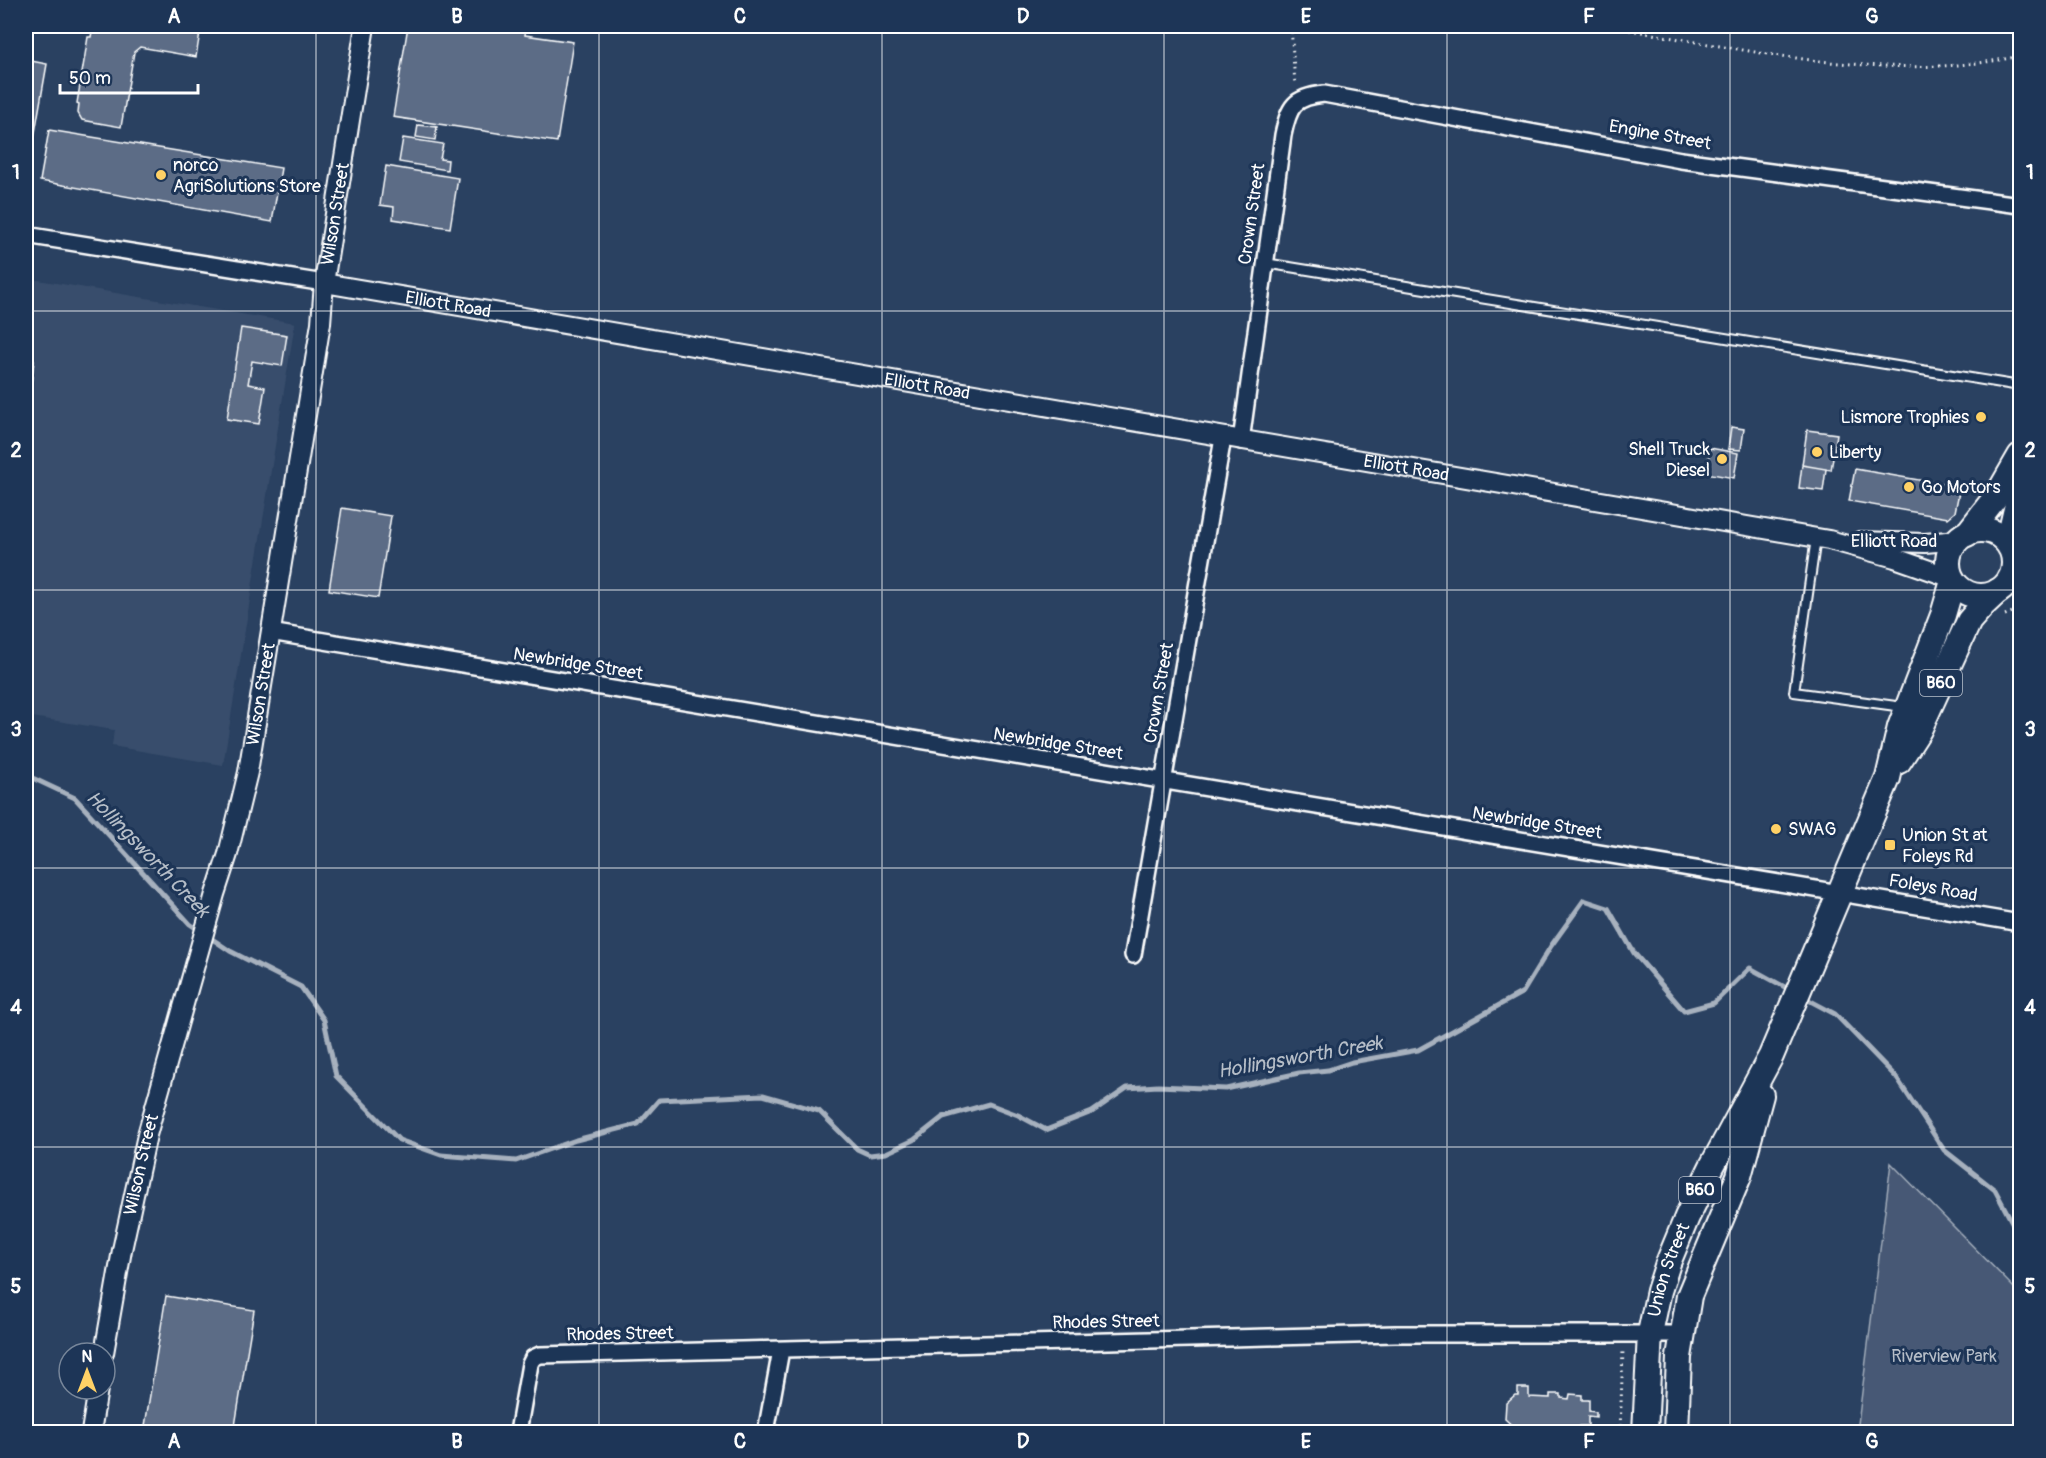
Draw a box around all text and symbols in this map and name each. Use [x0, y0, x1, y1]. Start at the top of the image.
text: A [168, 4, 181, 29]
text: B [451, 4, 463, 29]
text: C [734, 4, 746, 29]
text: D [1017, 4, 1030, 29]
text: E [1301, 4, 1312, 29]
text: F [1583, 4, 1595, 29]
text: G [1865, 4, 1879, 29]
scale bar [60, 57, 198, 95]
text: 50 m [69, 67, 111, 90]
street label: Engine Street [1607, 115, 1714, 155]
place label: norco AgriSolutions Store [173, 154, 321, 198]
text: 1 [12, 160, 20, 185]
street label: Wilson Street [316, 160, 355, 267]
text: 1 [2026, 160, 2034, 185]
street label: Crown Street [1234, 161, 1271, 266]
marker: norco AgriSolutions Store [154, 168, 168, 182]
street label: Elliott Road [404, 286, 493, 323]
street label: Elliott Road [883, 367, 972, 405]
place label: Lismore Trophies [1840, 406, 1969, 429]
marker: Lismore Trophies [1974, 410, 1988, 424]
text: 2 [10, 438, 22, 463]
place label: Shell Truck Diesel [1628, 438, 1710, 482]
text: 2 [2024, 438, 2036, 463]
place label: Liberty [1829, 441, 1882, 464]
marker: Liberty [1810, 445, 1824, 459]
street label: Elliott Road [1362, 449, 1451, 486]
marker: Shell Truck Diesel [1715, 452, 1729, 466]
place label: Go Motors [1921, 476, 2001, 499]
marker: Go Motors [1902, 480, 1916, 494]
street label: Elliott Road [1851, 530, 1937, 553]
street label: Crown Street [1139, 640, 1179, 745]
street label: Wilson Street [241, 641, 280, 747]
street label: Newbridge Street [511, 642, 645, 686]
road number: B60 [1920, 670, 1962, 696]
text: 3 [10, 717, 22, 742]
text: 3 [2024, 717, 2036, 742]
street label: Newbridge Street [991, 722, 1125, 766]
water label: Hollingsworth Creek [81, 785, 216, 924]
street label: Newbridge Street [1470, 801, 1604, 845]
place label: SWAG [1788, 818, 1836, 841]
marker: SWAG [1769, 822, 1783, 836]
place label: Union St at Foleys Rd [1902, 824, 1988, 868]
marker: Union St at Foleys Rd [1883, 838, 1897, 852]
street label: Foleys Road [1887, 869, 1979, 907]
text: 4 [10, 995, 22, 1020]
text: 4 [2024, 995, 2036, 1020]
water label: Hollingsworth Creek [1216, 1030, 1386, 1084]
street label: Wilson Street [118, 1111, 164, 1218]
road number: B60 [1679, 1177, 1721, 1203]
street label: Union Street [1642, 1219, 1695, 1319]
text: 5 [11, 1274, 22, 1299]
text: 5 [2025, 1274, 2036, 1299]
street label: Rhodes Street [1052, 1310, 1161, 1334]
street label: Rhodes Street [566, 1322, 675, 1346]
north arrow [57, 1341, 117, 1401]
park label: Riverview Park [1891, 1345, 1997, 1368]
text: N [82, 1347, 93, 1367]
text: A [168, 1429, 181, 1454]
text: B [451, 1429, 463, 1454]
text: C [734, 1429, 746, 1454]
text: D [1017, 1429, 1030, 1454]
text: E [1301, 1429, 1312, 1454]
text: F [1583, 1429, 1595, 1454]
text: G [1865, 1429, 1879, 1454]

